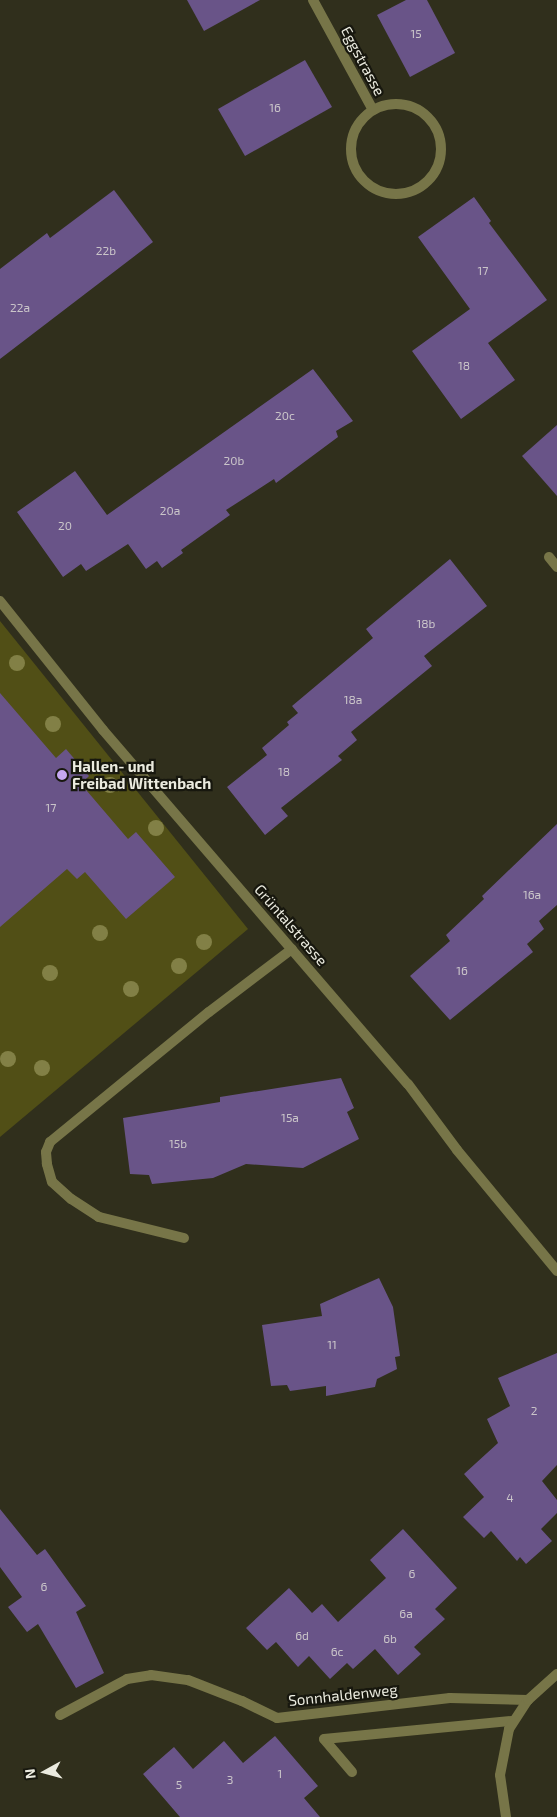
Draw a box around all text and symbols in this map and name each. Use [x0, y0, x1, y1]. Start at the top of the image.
street label: Eggstrasse [337, 23, 389, 99]
house number: 15 [410, 27, 422, 41]
house number: 16 [269, 101, 281, 115]
house number: 22b [96, 244, 116, 258]
house number: 17 [478, 264, 488, 278]
house number: 22a [10, 301, 30, 315]
house number: 18 [458, 359, 470, 373]
house number: 20c [275, 409, 295, 423]
house number: 20b [224, 454, 244, 468]
house number: 20a [160, 504, 180, 518]
house number: 20 [58, 519, 72, 533]
house number: 18b [417, 617, 435, 631]
house number: 18a [344, 693, 362, 707]
place label: Hallen- und Freibad Wittenbach [72, 757, 211, 792]
house number: 18 [278, 765, 290, 779]
marker: Hallen- und Freibad Wittenbach [56, 769, 68, 781]
house number: 17 [46, 801, 56, 815]
street label: Grüntalstrasse [251, 881, 331, 969]
house number: 16a [523, 888, 541, 902]
house number: 16 [456, 964, 468, 978]
house number: 15a [281, 1111, 299, 1125]
house number: 15b [169, 1137, 187, 1151]
house number: 11 [327, 1338, 337, 1352]
house number: 2 [531, 1404, 537, 1418]
house number: 4 [506, 1491, 514, 1505]
house number: 6 [409, 1567, 415, 1581]
house number: 6 [41, 1580, 47, 1594]
house number: 6a [399, 1607, 413, 1621]
house number: 6d [295, 1629, 309, 1643]
house number: 6b [383, 1632, 397, 1646]
house number: 6c [331, 1645, 343, 1659]
street label: Sonnhaldenweg [287, 1680, 399, 1710]
north arrow [20, 1747, 70, 1797]
house number: 1 [278, 1767, 282, 1781]
text: N [21, 1768, 39, 1780]
house number: 3 [227, 1773, 233, 1787]
house number: 5 [176, 1778, 182, 1792]

